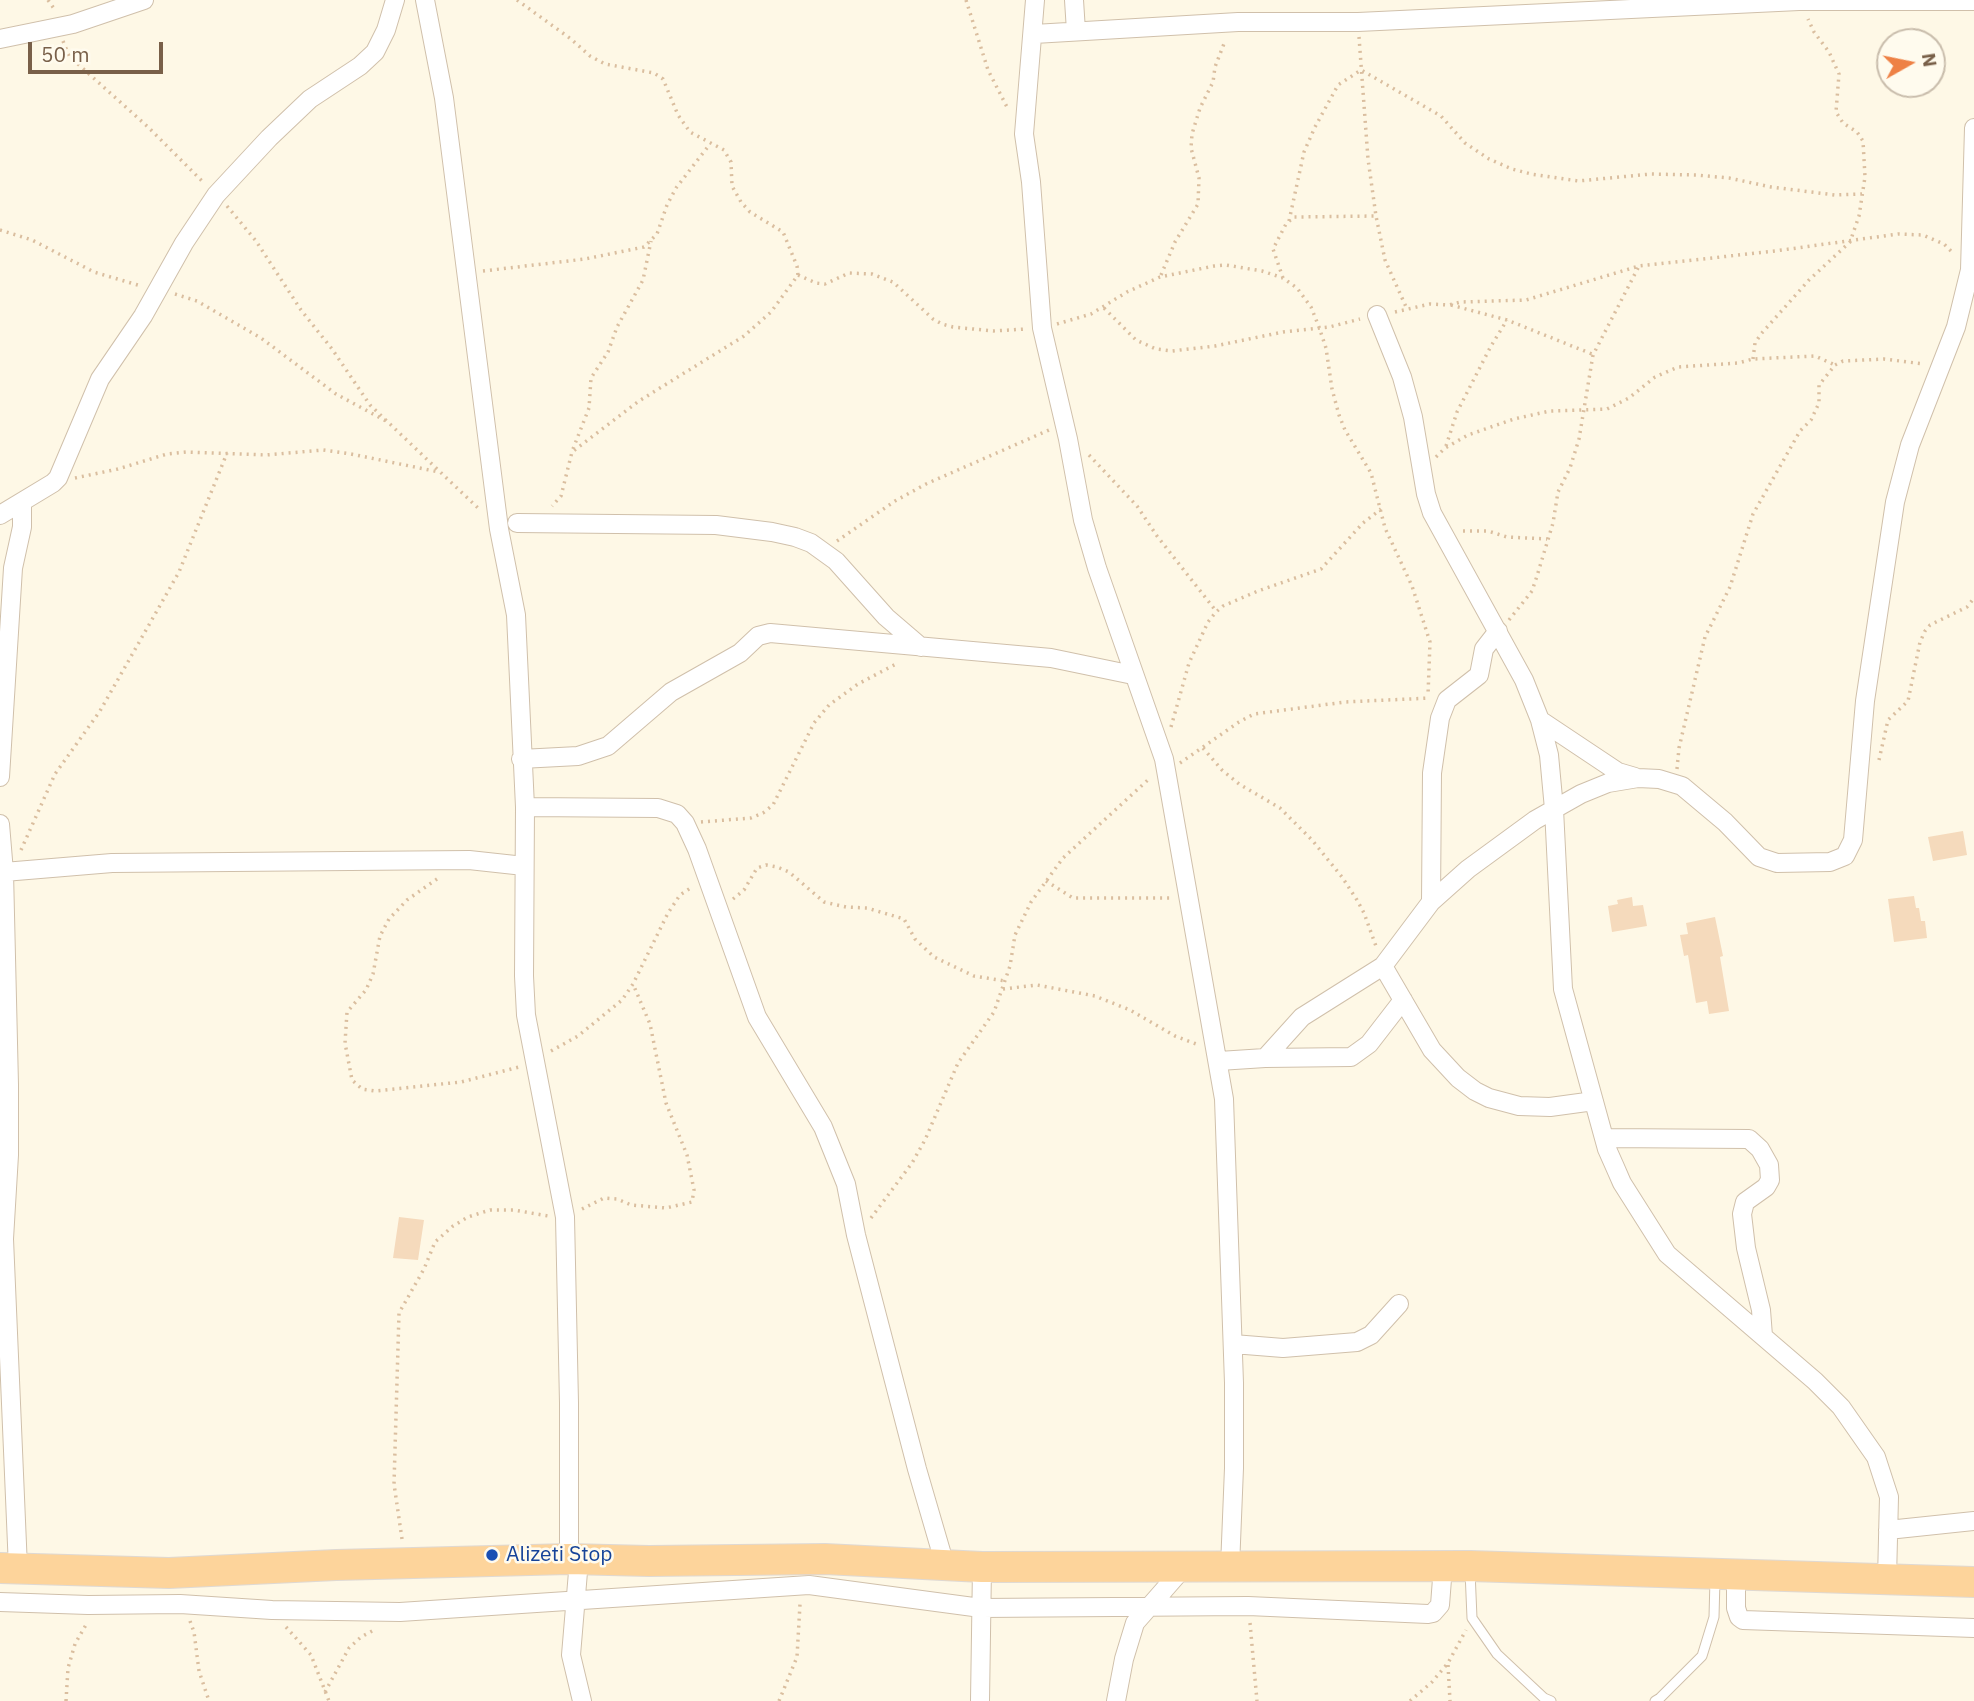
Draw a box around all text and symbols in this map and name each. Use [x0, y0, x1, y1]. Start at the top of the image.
scale bar [32, 28, 166, 72]
north arrow [1876, 28, 1946, 98]
text: 50 m [41, 40, 90, 68]
text: N [1917, 51, 1943, 69]
place label: Alizeti Stop [506, 1542, 612, 1568]
marker: Alizeti Stop [484, 1547, 500, 1563]

